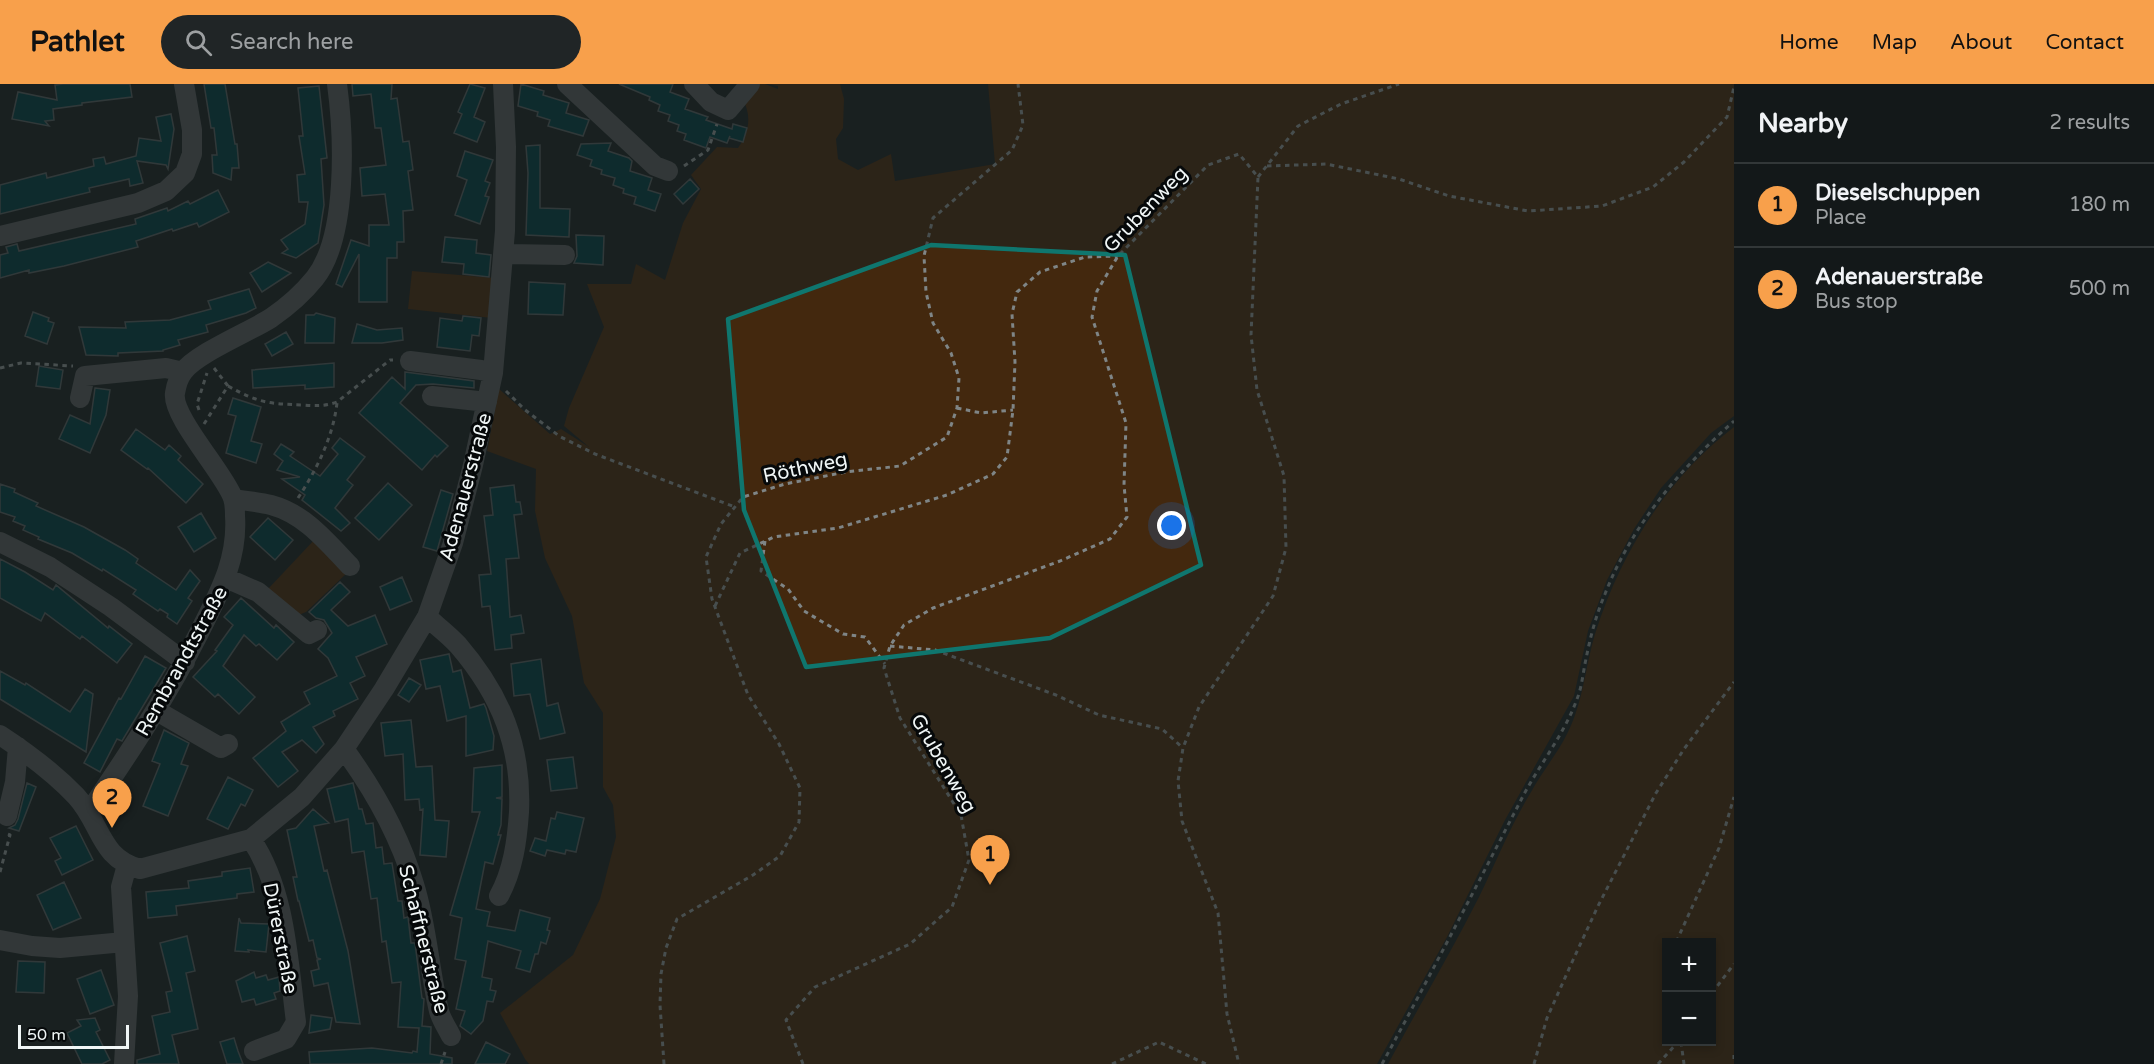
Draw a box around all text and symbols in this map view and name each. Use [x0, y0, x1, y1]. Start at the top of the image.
search box [161, 15, 581, 69]
text: Pathlet [30, 25, 125, 59]
icon: search [182, 26, 215, 59]
text: Search here [230, 29, 353, 55]
text: Home [1779, 30, 1839, 55]
text: Map [1872, 30, 1917, 55]
text: About [1950, 30, 2012, 55]
text: Contact [2045, 30, 2124, 55]
text: Nearby [1758, 108, 1848, 139]
text: 2 results [2050, 111, 2130, 135]
street label: Grubenweg [1099, 162, 1193, 258]
text: Dieselschuppen [1815, 180, 1980, 206]
text: 1 [1771, 193, 1784, 217]
text: 180 m [2069, 193, 2130, 217]
text: Place [1815, 206, 1866, 230]
text: Adenauerstraße [1815, 264, 1983, 290]
text: 2 [1771, 277, 1784, 301]
text: 500 m [2069, 277, 2130, 301]
text: Bus stop [1815, 290, 1898, 314]
street label: Adenauerstraße [435, 410, 497, 564]
street label: Röthweg [761, 447, 850, 489]
your location [1157, 511, 1186, 540]
street label: Rembrandtstraße [131, 582, 233, 741]
street label: Grubenweg [905, 710, 981, 817]
pin: 2 [92, 778, 132, 828]
pin: 1 [970, 836, 1010, 885]
street label: Schaffnerstraße [393, 862, 453, 1016]
street label: Dürerstraße [257, 880, 303, 996]
map controls [1662, 938, 1716, 1046]
button: + [1662, 938, 1716, 992]
button: − [1662, 992, 1716, 1046]
scale bar [18, 1022, 129, 1050]
text: 50 m [27, 1025, 66, 1045]

